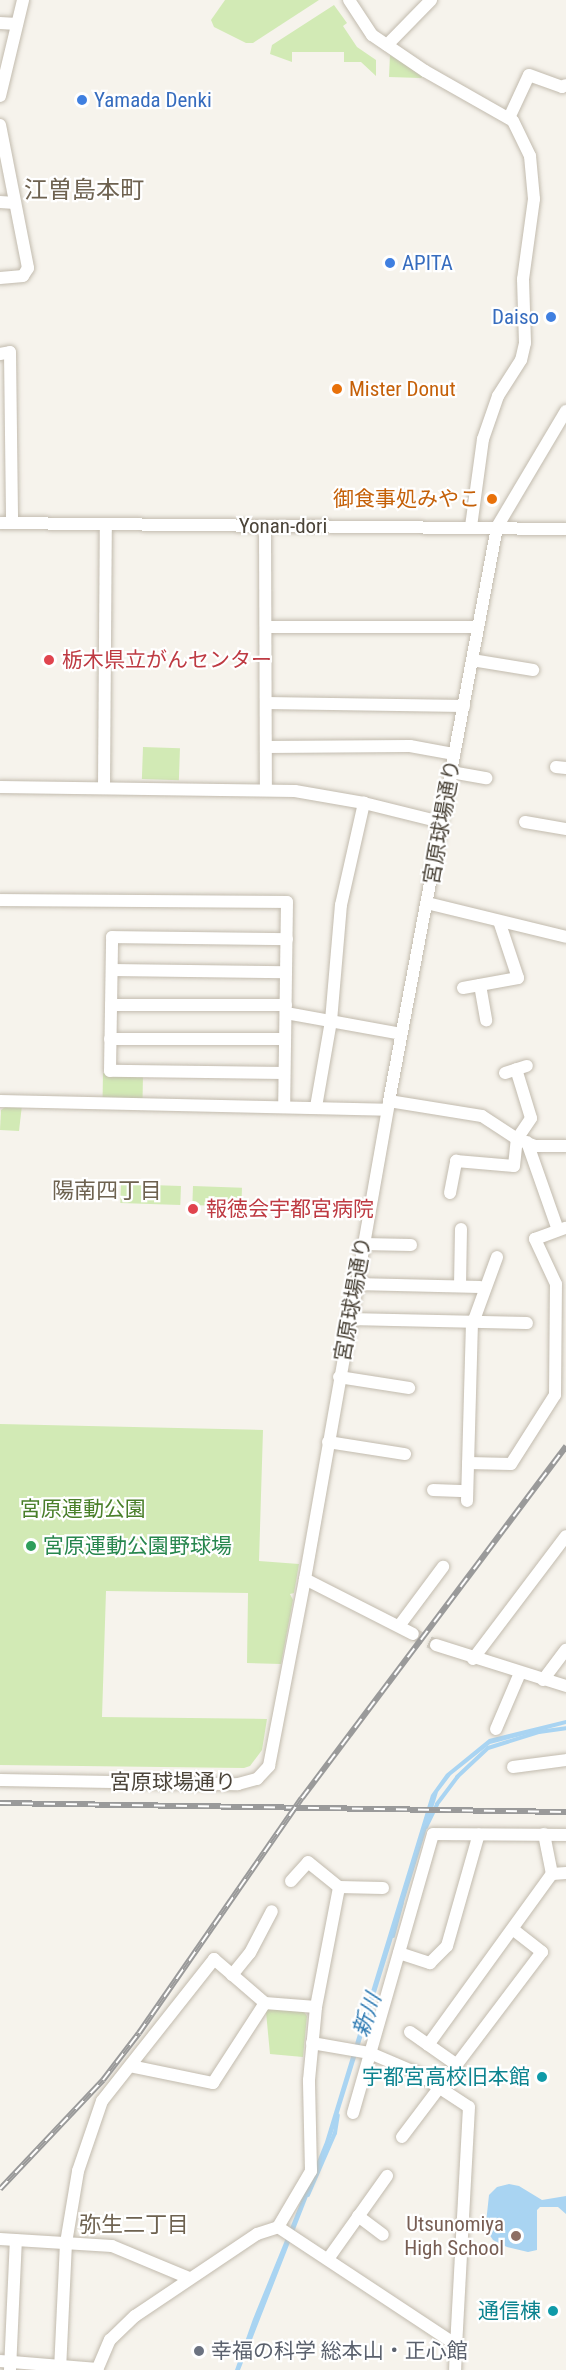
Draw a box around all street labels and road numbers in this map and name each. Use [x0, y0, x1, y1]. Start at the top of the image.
street label: Yonan-dori [239, 513, 327, 539]
street label: 宮原球場通り [419, 758, 465, 886]
street label: 宮原球場通り [330, 1235, 376, 1363]
street label: 宮原球場通り [110, 1769, 236, 1795]

